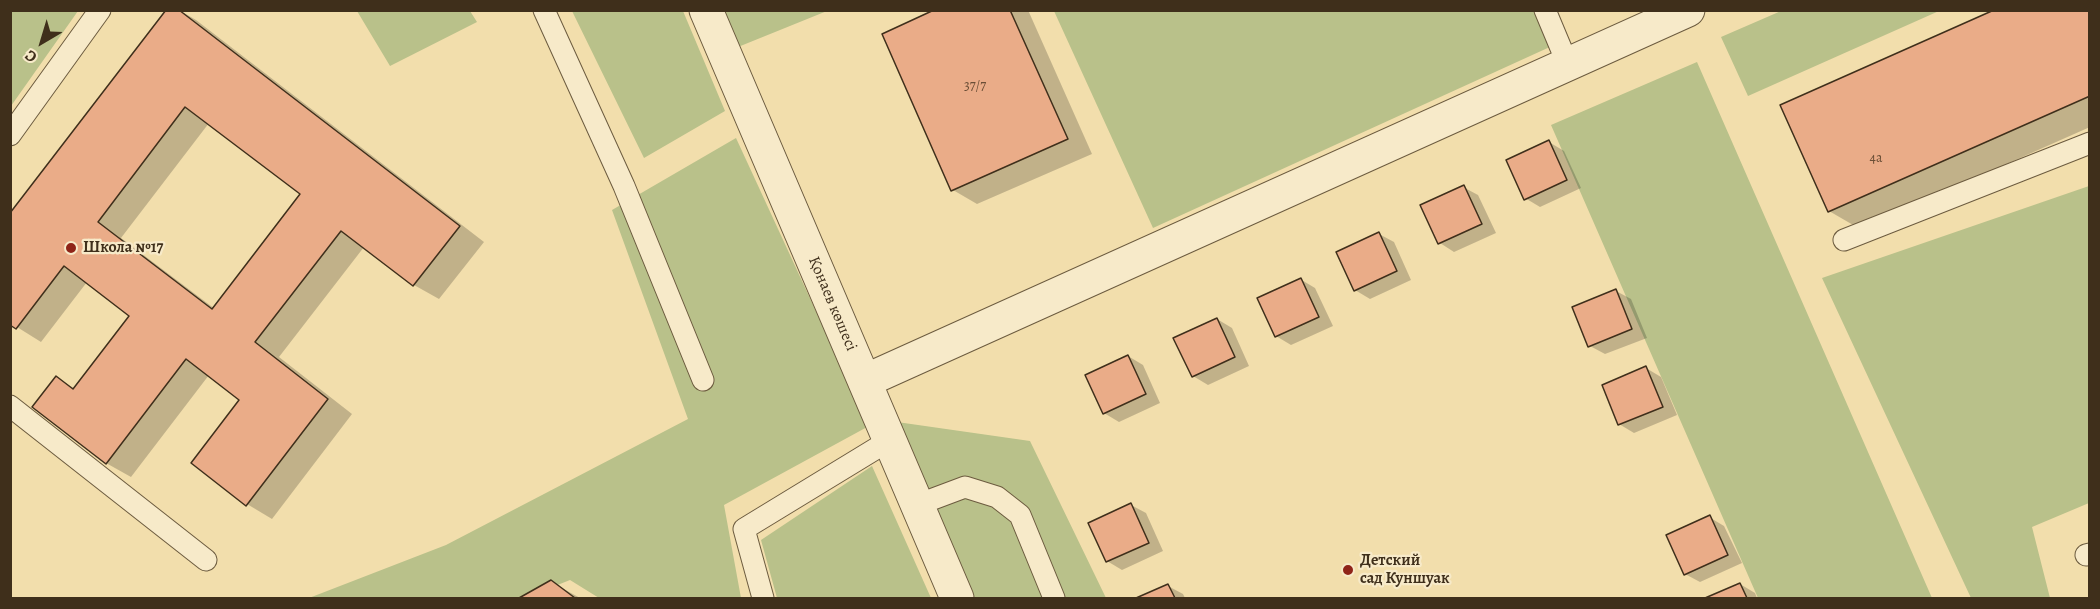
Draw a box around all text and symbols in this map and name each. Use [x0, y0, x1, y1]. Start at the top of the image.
north arrow [12, 12, 72, 72]
text: С [20, 44, 42, 68]
house number: 37/7 [964, 79, 986, 95]
house number: 4а [1870, 151, 1882, 167]
place label: Школа №17 [83, 238, 163, 258]
marker: Школа №17 [64, 241, 78, 255]
street label: Қонаев көшесі [803, 254, 861, 354]
place label: Детский сад Куншуак [1360, 551, 1450, 589]
marker: Детский сад Куншуак [1341, 563, 1355, 577]

